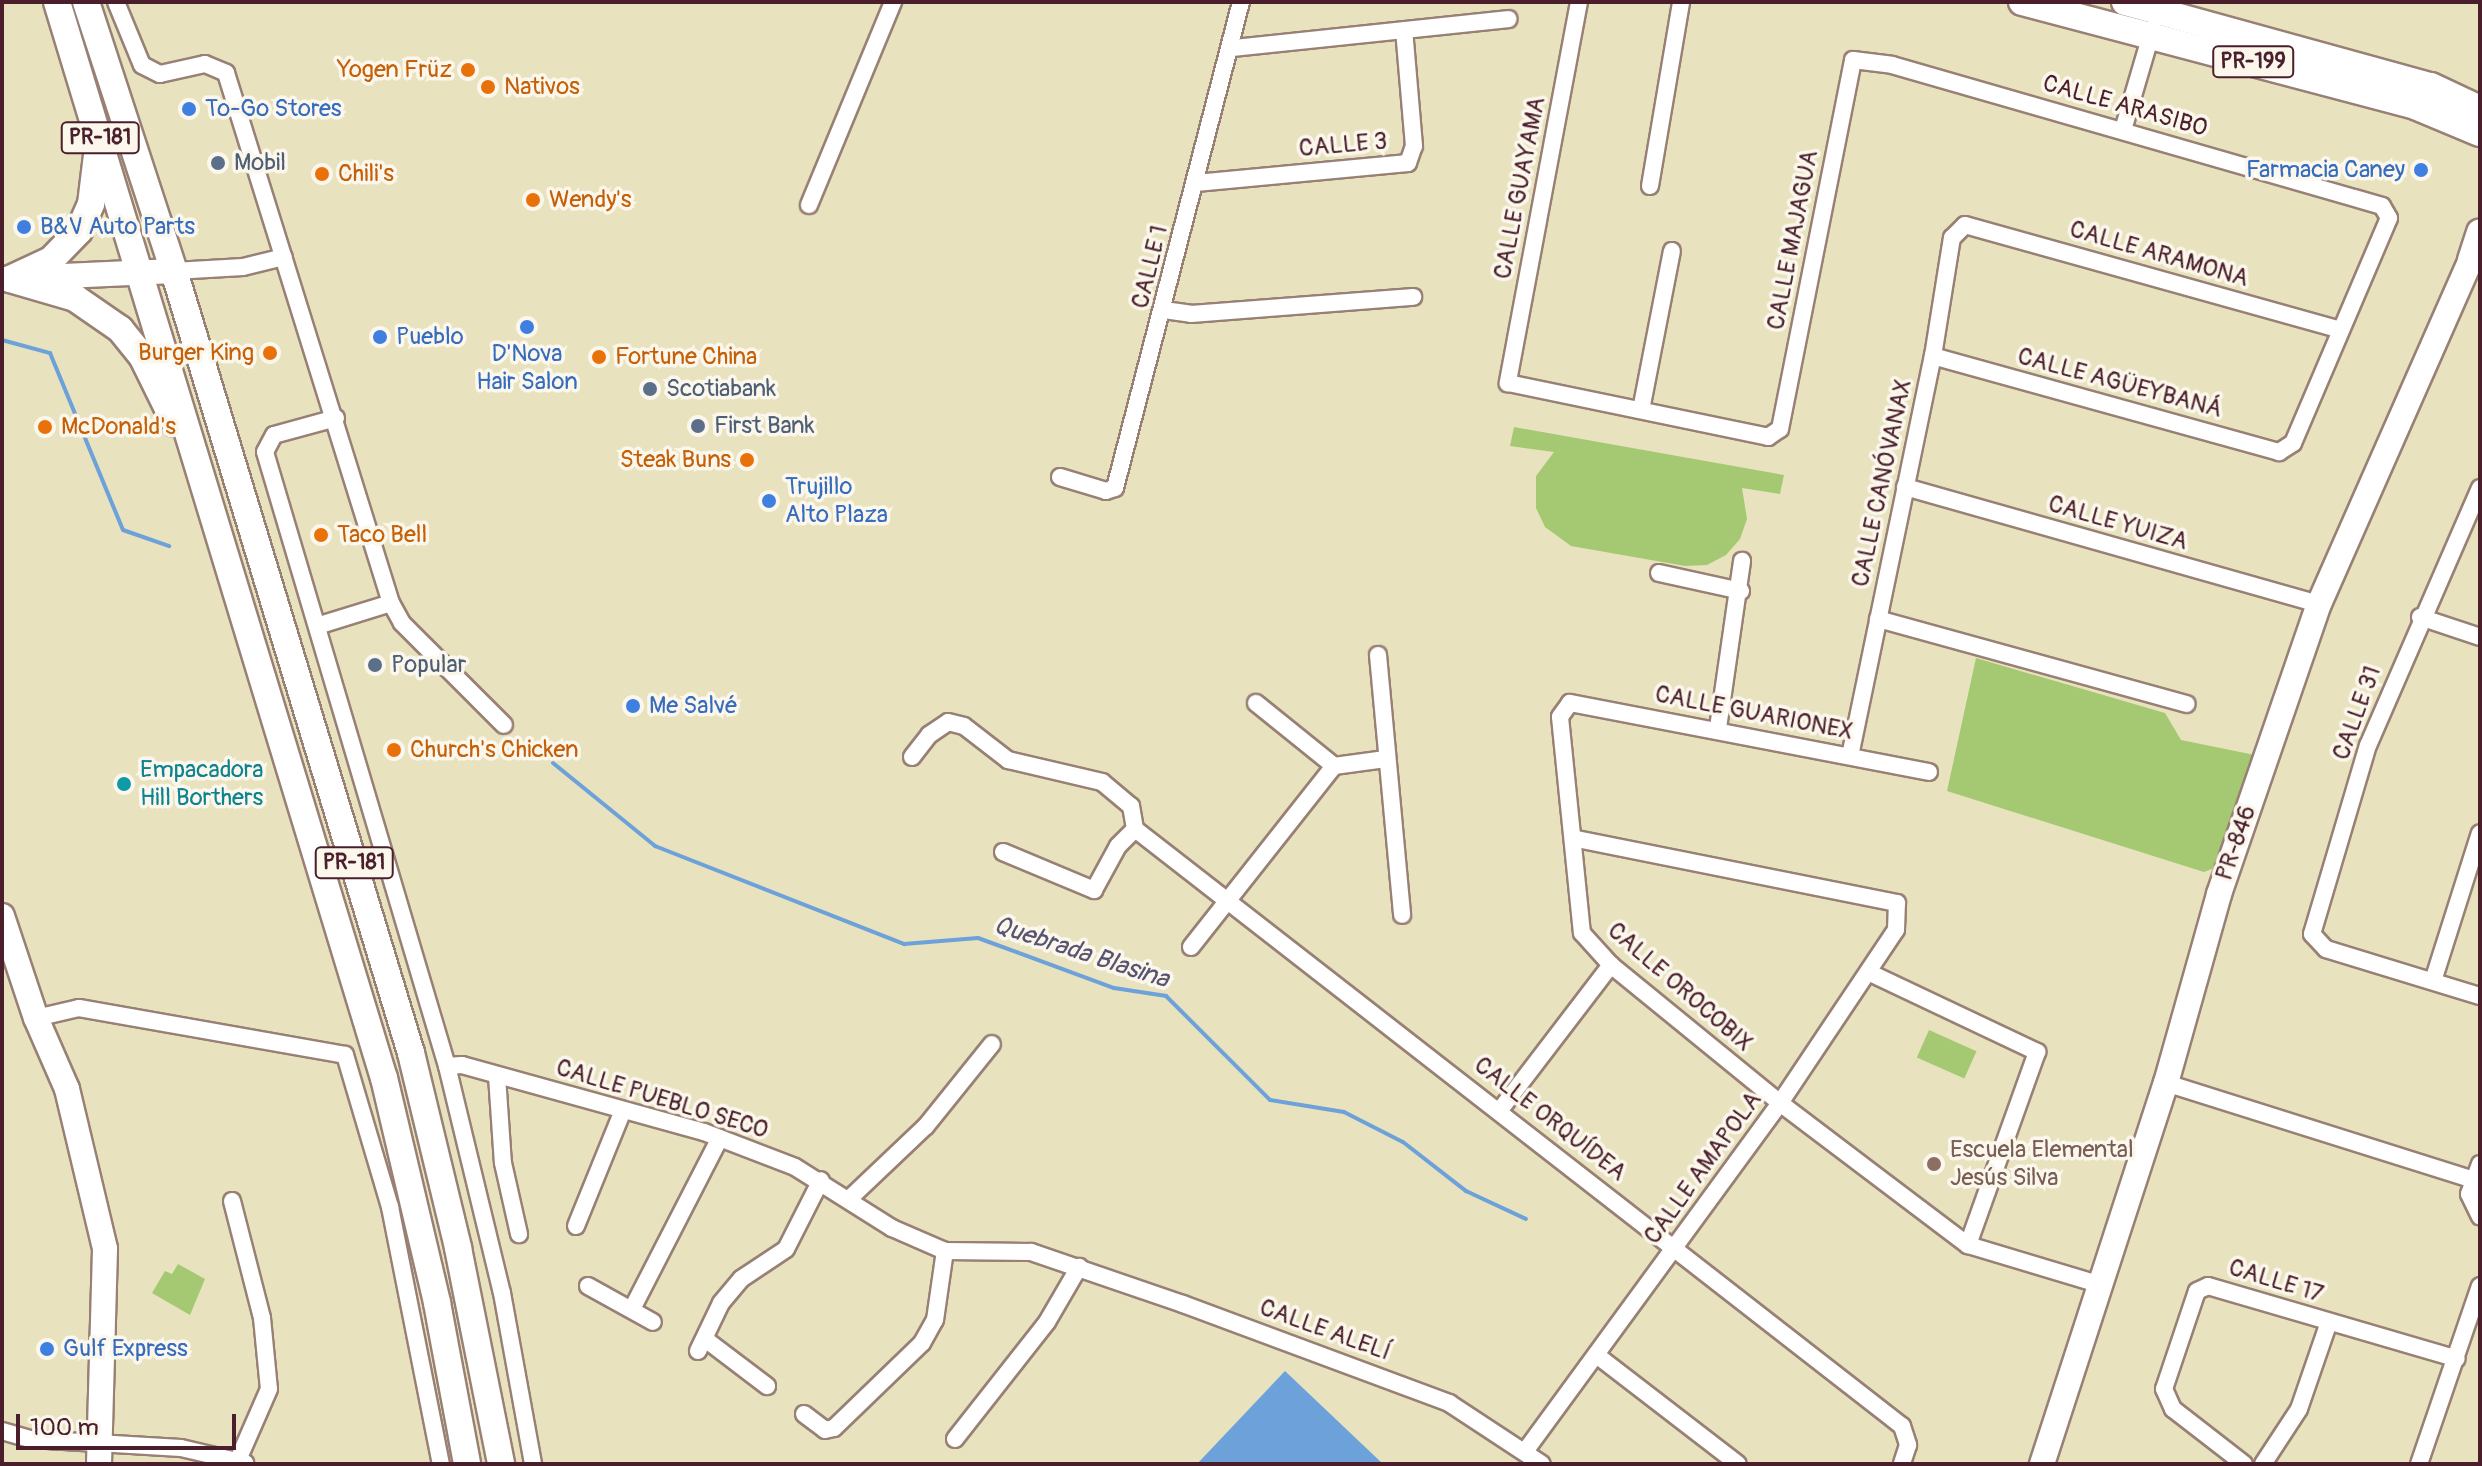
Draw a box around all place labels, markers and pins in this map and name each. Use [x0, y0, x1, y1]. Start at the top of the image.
place label: Yogen Früz [337, 56, 452, 84]
marker: Yogen Früz [459, 61, 477, 79]
place label: Nativos [504, 73, 580, 101]
marker: Nativos [479, 78, 497, 96]
place label: To-Go Stores [205, 95, 342, 123]
marker: To-Go Stores [180, 100, 198, 118]
place label: Mobil [234, 149, 286, 177]
marker: Mobil [209, 154, 227, 172]
place label: Farmacia Caney [2246, 156, 2405, 184]
place label: Chili's [338, 160, 394, 188]
marker: Farmacia Caney [2412, 161, 2430, 179]
marker: Chili's [313, 165, 331, 183]
place label: Wendy's [549, 186, 631, 214]
marker: Wendy's [524, 191, 542, 209]
place label: B&V Auto Parts [40, 213, 195, 241]
marker: B&V Auto Parts [15, 218, 33, 236]
marker: D'Nova Hair Salon [518, 318, 536, 336]
place label: Pueblo [396, 323, 464, 351]
marker: Pueblo [371, 328, 389, 346]
place label: Burger King [138, 339, 254, 367]
place label: D'Nova Hair Salon [476, 340, 578, 396]
place label: Fortune China [615, 343, 757, 371]
marker: Burger King [261, 344, 279, 362]
marker: Fortune China [590, 348, 608, 366]
place label: Scotiabank [666, 375, 776, 403]
marker: Scotiabank [641, 380, 659, 398]
place label: First Bank [714, 412, 815, 440]
place label: McDonald's [61, 413, 176, 441]
marker: First Bank [689, 417, 707, 435]
marker: McDonald's [36, 418, 54, 436]
place label: Steak Buns [620, 446, 731, 474]
marker: Steak Buns [738, 451, 756, 469]
place label: Trujillo Alto Plaza [785, 473, 888, 529]
marker: Trujillo Alto Plaza [760, 492, 778, 510]
place label: Taco Bell [337, 521, 427, 549]
marker: Taco Bell [312, 526, 330, 544]
place label: Popular [391, 651, 466, 679]
marker: Popular [366, 656, 384, 674]
place label: Me Salvé [649, 692, 738, 720]
marker: Me Salvé [624, 697, 642, 715]
place label: Church's Chicken [410, 736, 579, 764]
marker: Church's Chicken [385, 741, 403, 759]
place label: Empacadora Hill Borthers [140, 756, 264, 812]
marker: Empacadora Hill Borthers [115, 775, 133, 793]
place label: Escuela Elemental Jesús Silva [1950, 1136, 2134, 1192]
marker: Escuela Elemental Jesús Silva [1925, 1155, 1943, 1173]
place label: Gulf Express [63, 1335, 188, 1363]
marker: Gulf Express [38, 1340, 56, 1358]

